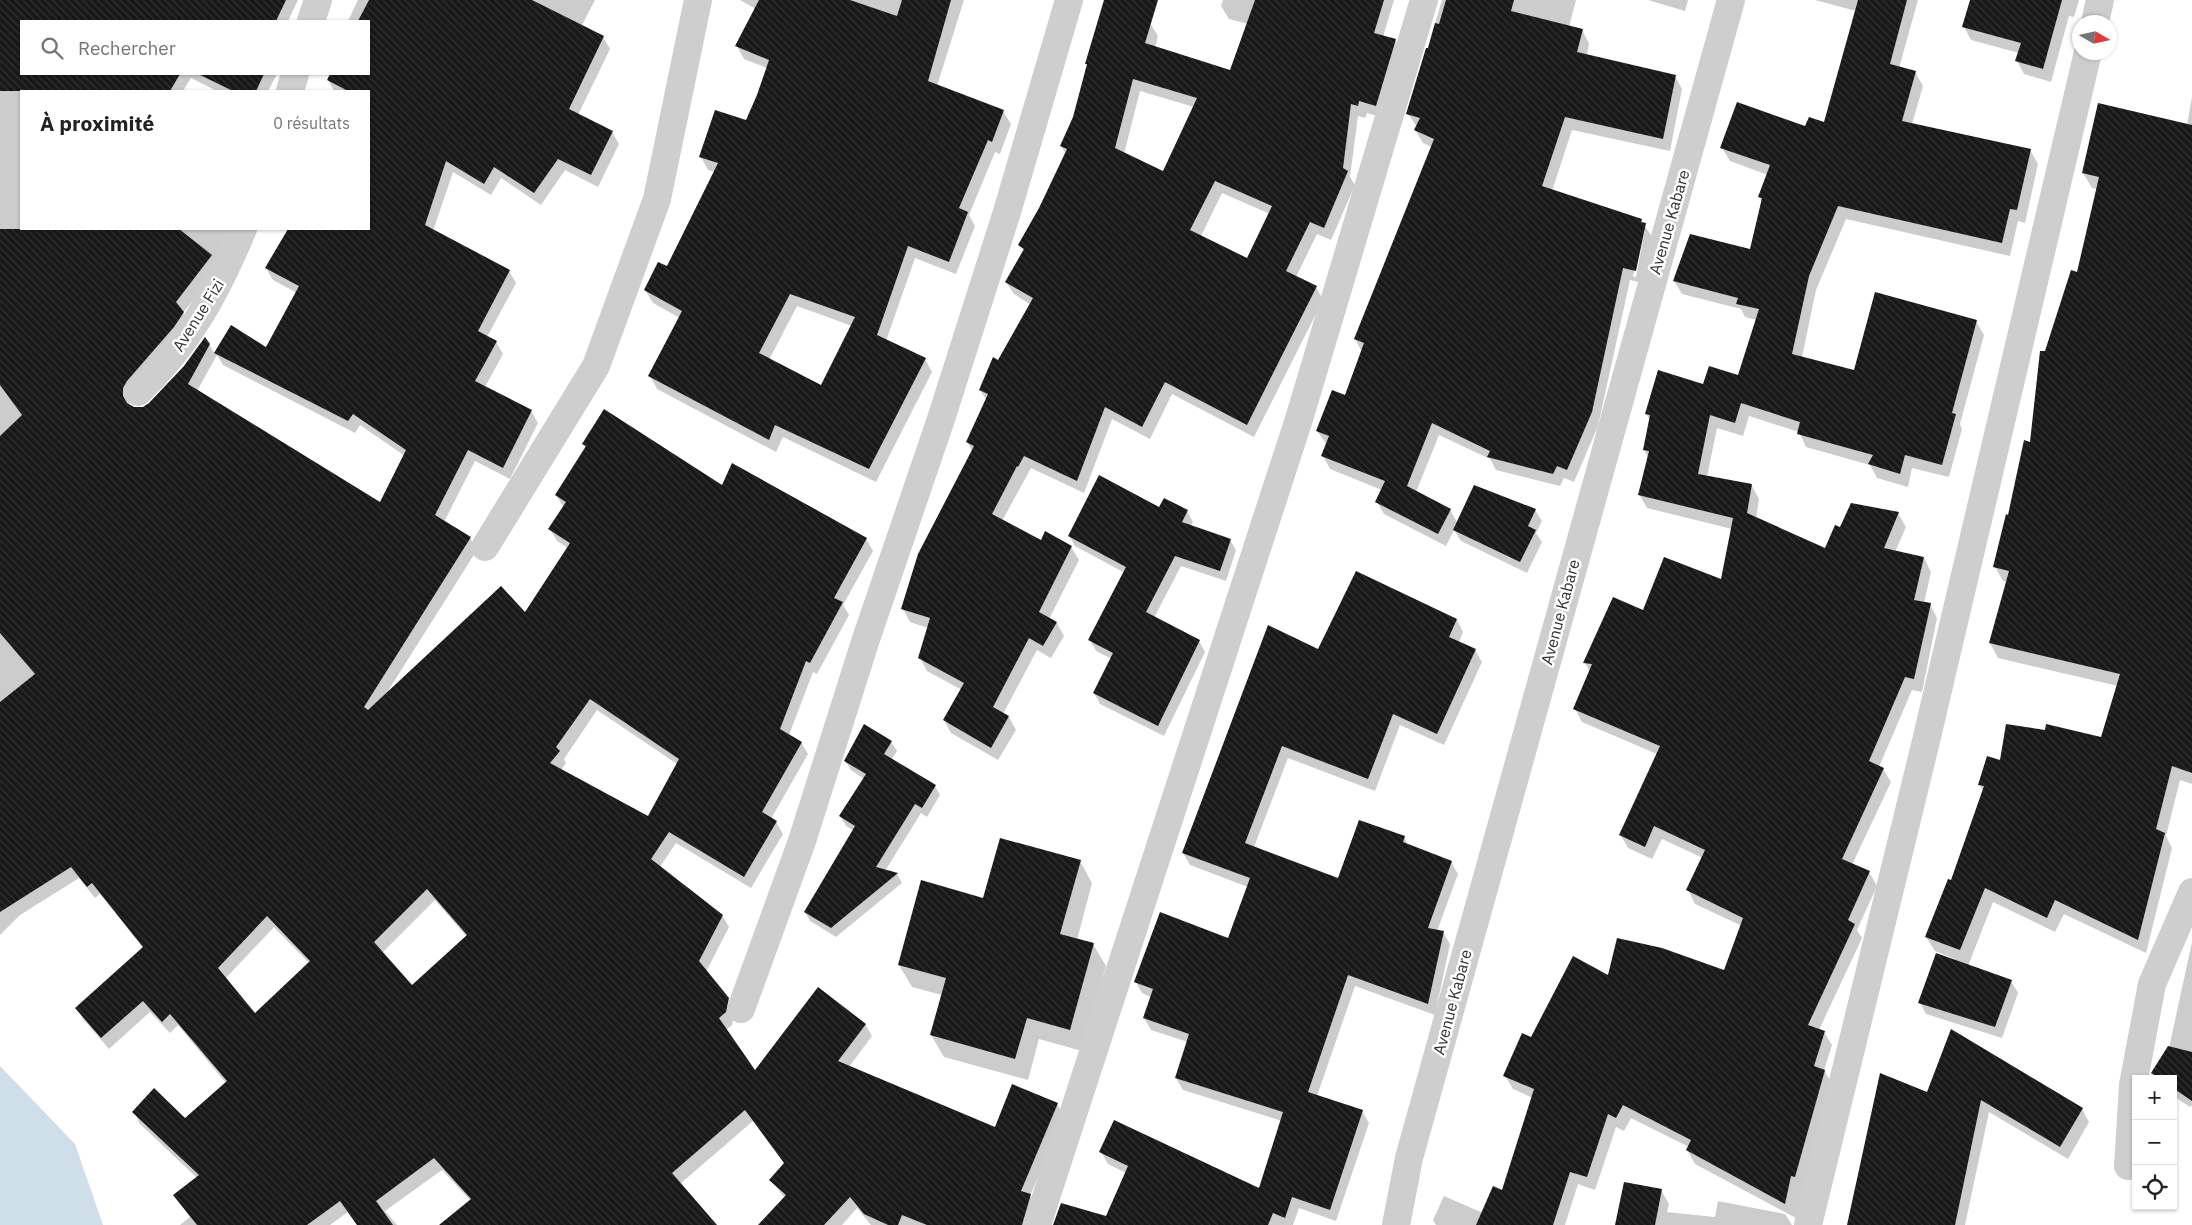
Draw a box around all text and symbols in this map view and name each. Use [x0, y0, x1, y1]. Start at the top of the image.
north arrow [2072, 15, 2117, 60]
search box [20, 20, 370, 75]
icon: search [38, 34, 66, 62]
text: Rechercher [78, 36, 176, 60]
text: À proximité [40, 109, 154, 137]
text: 0 résultats [273, 113, 350, 133]
street label: Avenue Kabare [1644, 167, 1694, 277]
street label: Avenue Fizi [168, 275, 228, 355]
street label: Avenue Kabare [1536, 557, 1584, 667]
street label: Avenue Kabare [1428, 947, 1476, 1057]
map controls [2132, 1075, 2177, 1210]
button: + [2132, 1075, 2177, 1120]
button: − [2132, 1120, 2177, 1165]
button: locate [2132, 1165, 2177, 1210]

